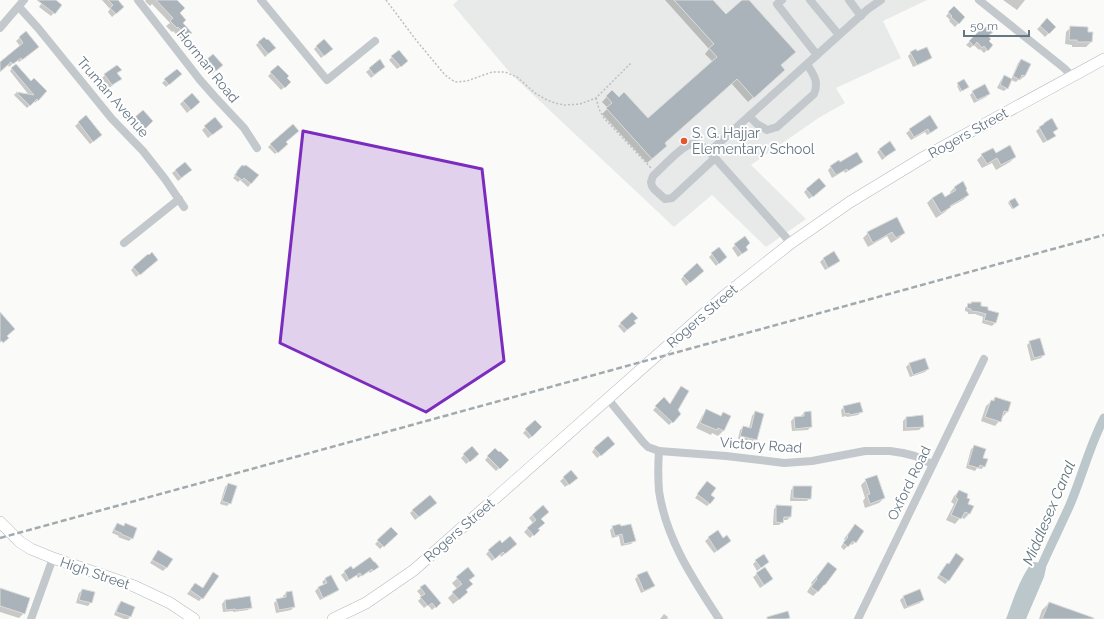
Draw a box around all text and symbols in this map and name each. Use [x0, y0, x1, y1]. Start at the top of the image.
scale bar [964, 12, 1029, 38]
text: 50 m [970, 19, 998, 33]
street label: Horman Road [174, 26, 242, 106]
street label: Truman Avenue [74, 53, 152, 141]
street label: Rogers Street [926, 104, 1011, 161]
place label: S. G. Hajjar Elementary School [692, 125, 815, 157]
marker: S. G. Hajjar Elementary School [679, 136, 689, 146]
street label: Rogers Street [663, 281, 741, 351]
street label: Victory Road [719, 434, 803, 456]
street label: Oxford Road [884, 443, 934, 523]
water label: Middlesex Canal [1019, 458, 1079, 568]
street label: Rogers Street [420, 495, 498, 565]
street label: High Street [58, 554, 132, 592]

